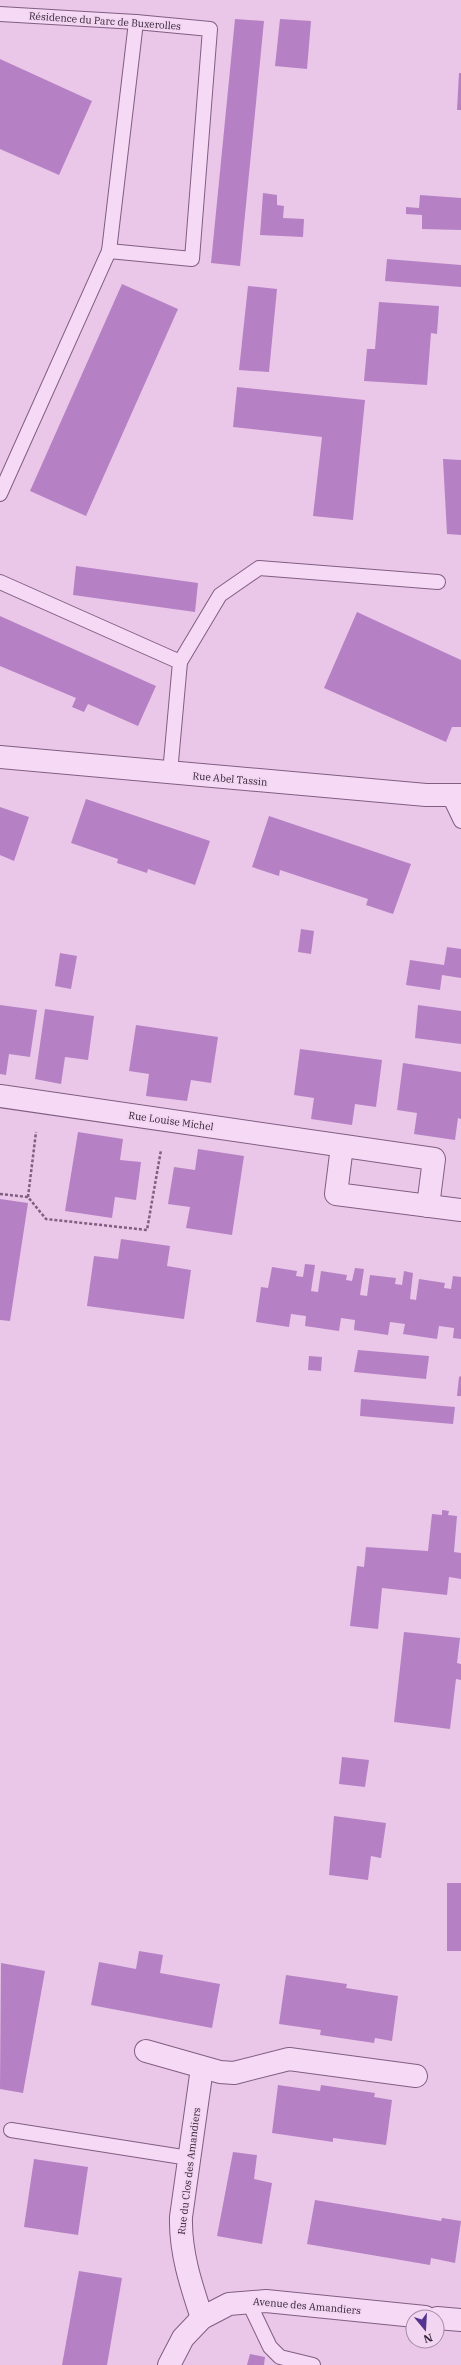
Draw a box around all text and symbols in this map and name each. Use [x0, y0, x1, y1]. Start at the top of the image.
street label: Résidence du Parc de Buxerolles [29, 9, 182, 33]
street label: Rue Abel Tassin [192, 769, 269, 789]
street label: Rue Louise Michel [128, 1109, 214, 1133]
street label: Rue du Clos des Amandiers [175, 2106, 203, 2235]
street label: Avenue des Amandiers [253, 2295, 362, 2317]
north arrow [405, 2309, 445, 2349]
text: N [422, 2331, 434, 2347]

